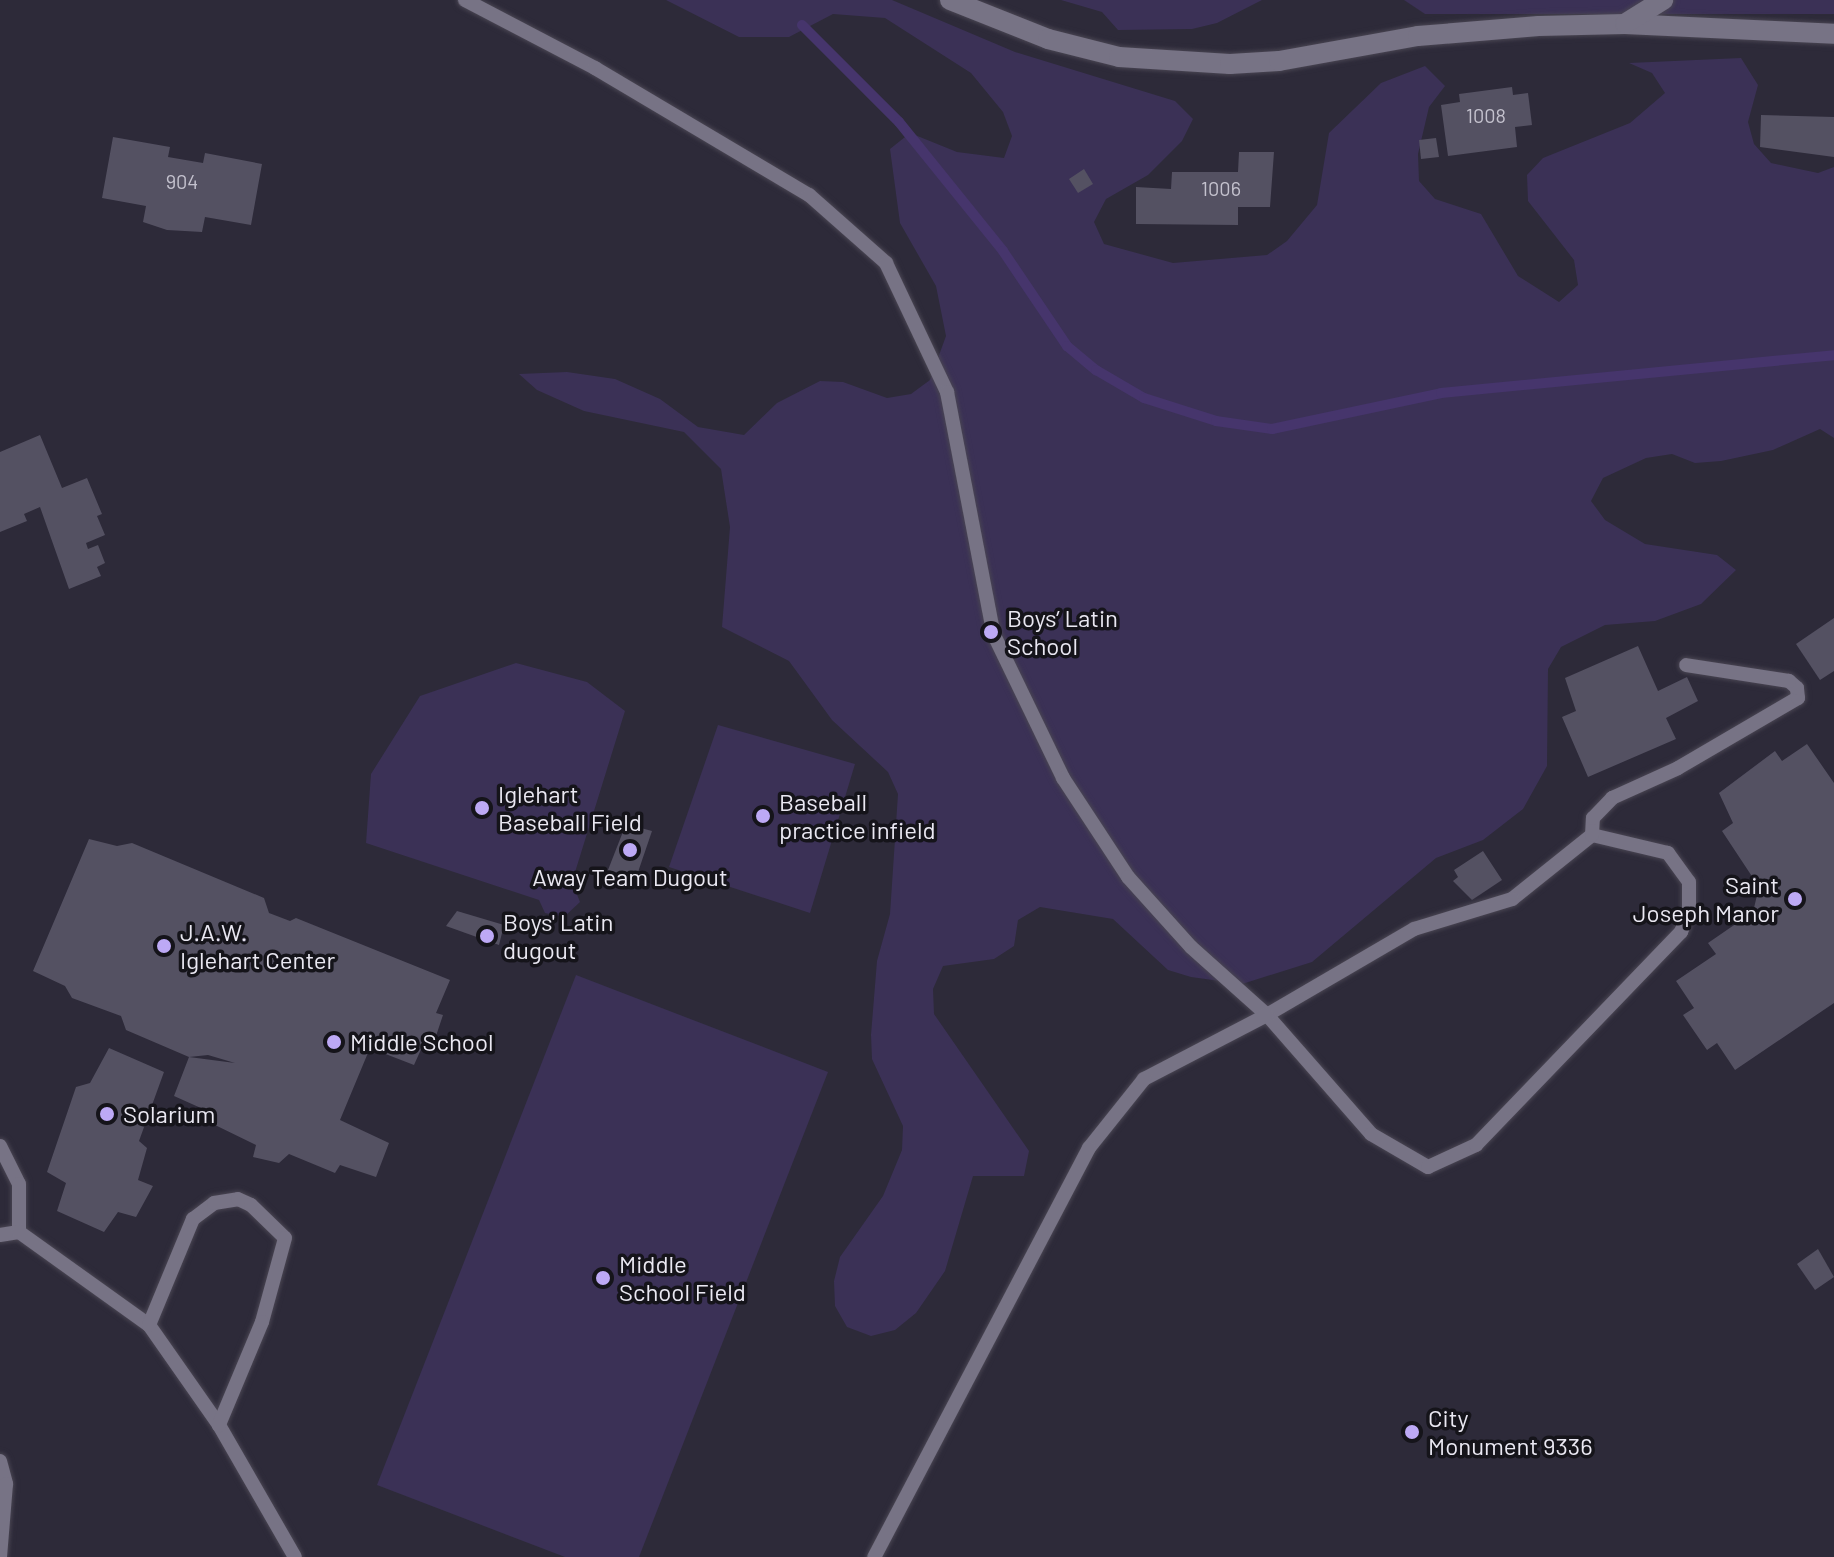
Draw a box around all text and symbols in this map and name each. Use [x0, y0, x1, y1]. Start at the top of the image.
house number: 1008 [1466, 103, 1506, 127]
house number: 904 [166, 169, 198, 193]
house number: 1006 [1201, 176, 1241, 200]
place label: Boys’ Latin School [1007, 604, 1118, 660]
marker: Boys’ Latin School [982, 623, 1000, 641]
place label: Iglehart Baseball Field [498, 780, 642, 836]
place label: Baseball practice infield [779, 788, 936, 844]
marker: Iglehart Baseball Field [473, 799, 491, 817]
marker: Baseball practice infield [754, 807, 772, 825]
marker: Away Team Dugout [621, 841, 639, 859]
place label: Away Team Dugout [532, 863, 728, 891]
place label: Saint Joseph Manor [1633, 871, 1779, 927]
marker: Saint Joseph Manor [1786, 890, 1804, 908]
place label: Boys' Latin dugout [503, 908, 613, 964]
place label: J.A.W. Iglehart Center [180, 918, 335, 974]
marker: Boys' Latin dugout [478, 927, 496, 945]
marker: J.A.W. Iglehart Center [155, 937, 173, 955]
place label: Middle School [350, 1028, 494, 1056]
marker: Middle School [325, 1033, 343, 1051]
place label: Solarium [123, 1100, 215, 1128]
marker: Solarium [98, 1105, 116, 1123]
place label: Middle School Field [619, 1250, 746, 1306]
marker: Middle School Field [594, 1269, 612, 1287]
place label: City Monument 9336 [1428, 1404, 1593, 1460]
marker: City Monument 9336 [1403, 1423, 1421, 1441]

